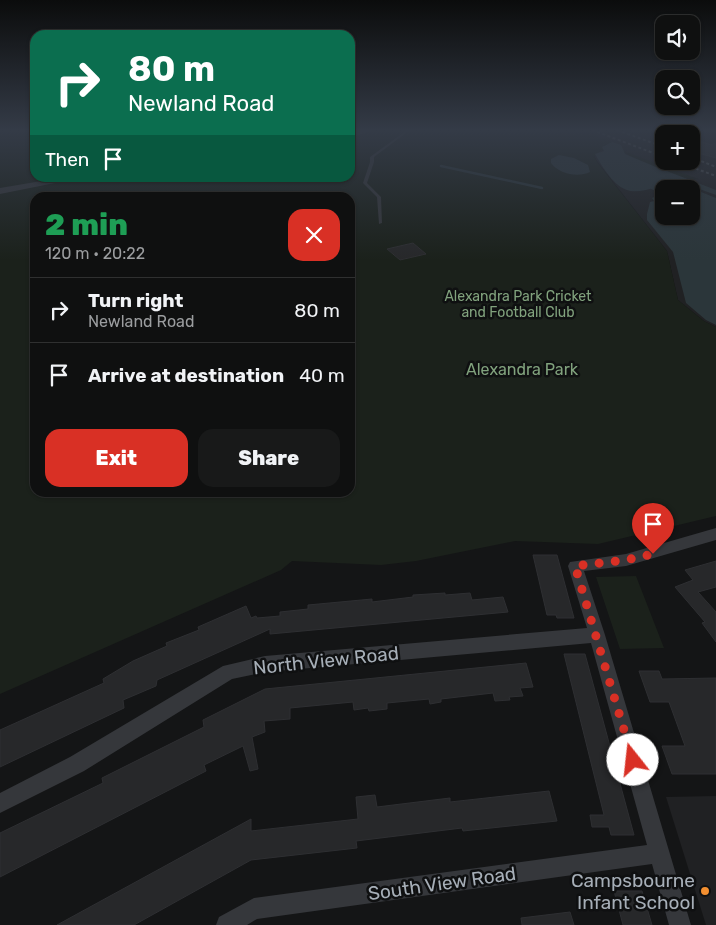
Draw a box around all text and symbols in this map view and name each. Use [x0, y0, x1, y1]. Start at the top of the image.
map controls [655, 15, 700, 225]
button: sound [655, 15, 700, 60]
text: 80 m [128, 48, 215, 90]
icon: right [45, 50, 110, 115]
button: search [655, 70, 700, 115]
text: Newland Road [128, 90, 274, 117]
button: + [655, 125, 700, 170]
icon: arrive [99, 145, 127, 173]
text: Then [45, 148, 89, 171]
button: − [655, 180, 700, 225]
text: 2 min [45, 207, 128, 243]
button: close [288, 209, 340, 261]
text: 120 m · 20:22 [45, 244, 145, 263]
park label: Alexandra Park Cricket and Football Club [444, 288, 592, 321]
text: Turn right [88, 289, 183, 312]
icon: right [45, 296, 73, 324]
text: 80 m [294, 299, 340, 322]
text: Newland Road [88, 312, 194, 331]
park label: Alexandra Park [466, 360, 579, 379]
icon: arrive [45, 361, 73, 389]
text: Arrive at destination [88, 364, 284, 387]
text: 40 m [299, 364, 345, 387]
button: Exit [45, 429, 188, 487]
button: Share [198, 429, 340, 487]
pin [632, 503, 674, 554]
icon: arrive [639, 510, 667, 538]
street label: North View Road [252, 641, 400, 680]
position arrow [606, 733, 658, 785]
street label: South View Road [367, 862, 518, 905]
place label: Campsbourne Infant School [571, 869, 695, 914]
marker: Campsbourne Infant School [699, 885, 711, 897]

